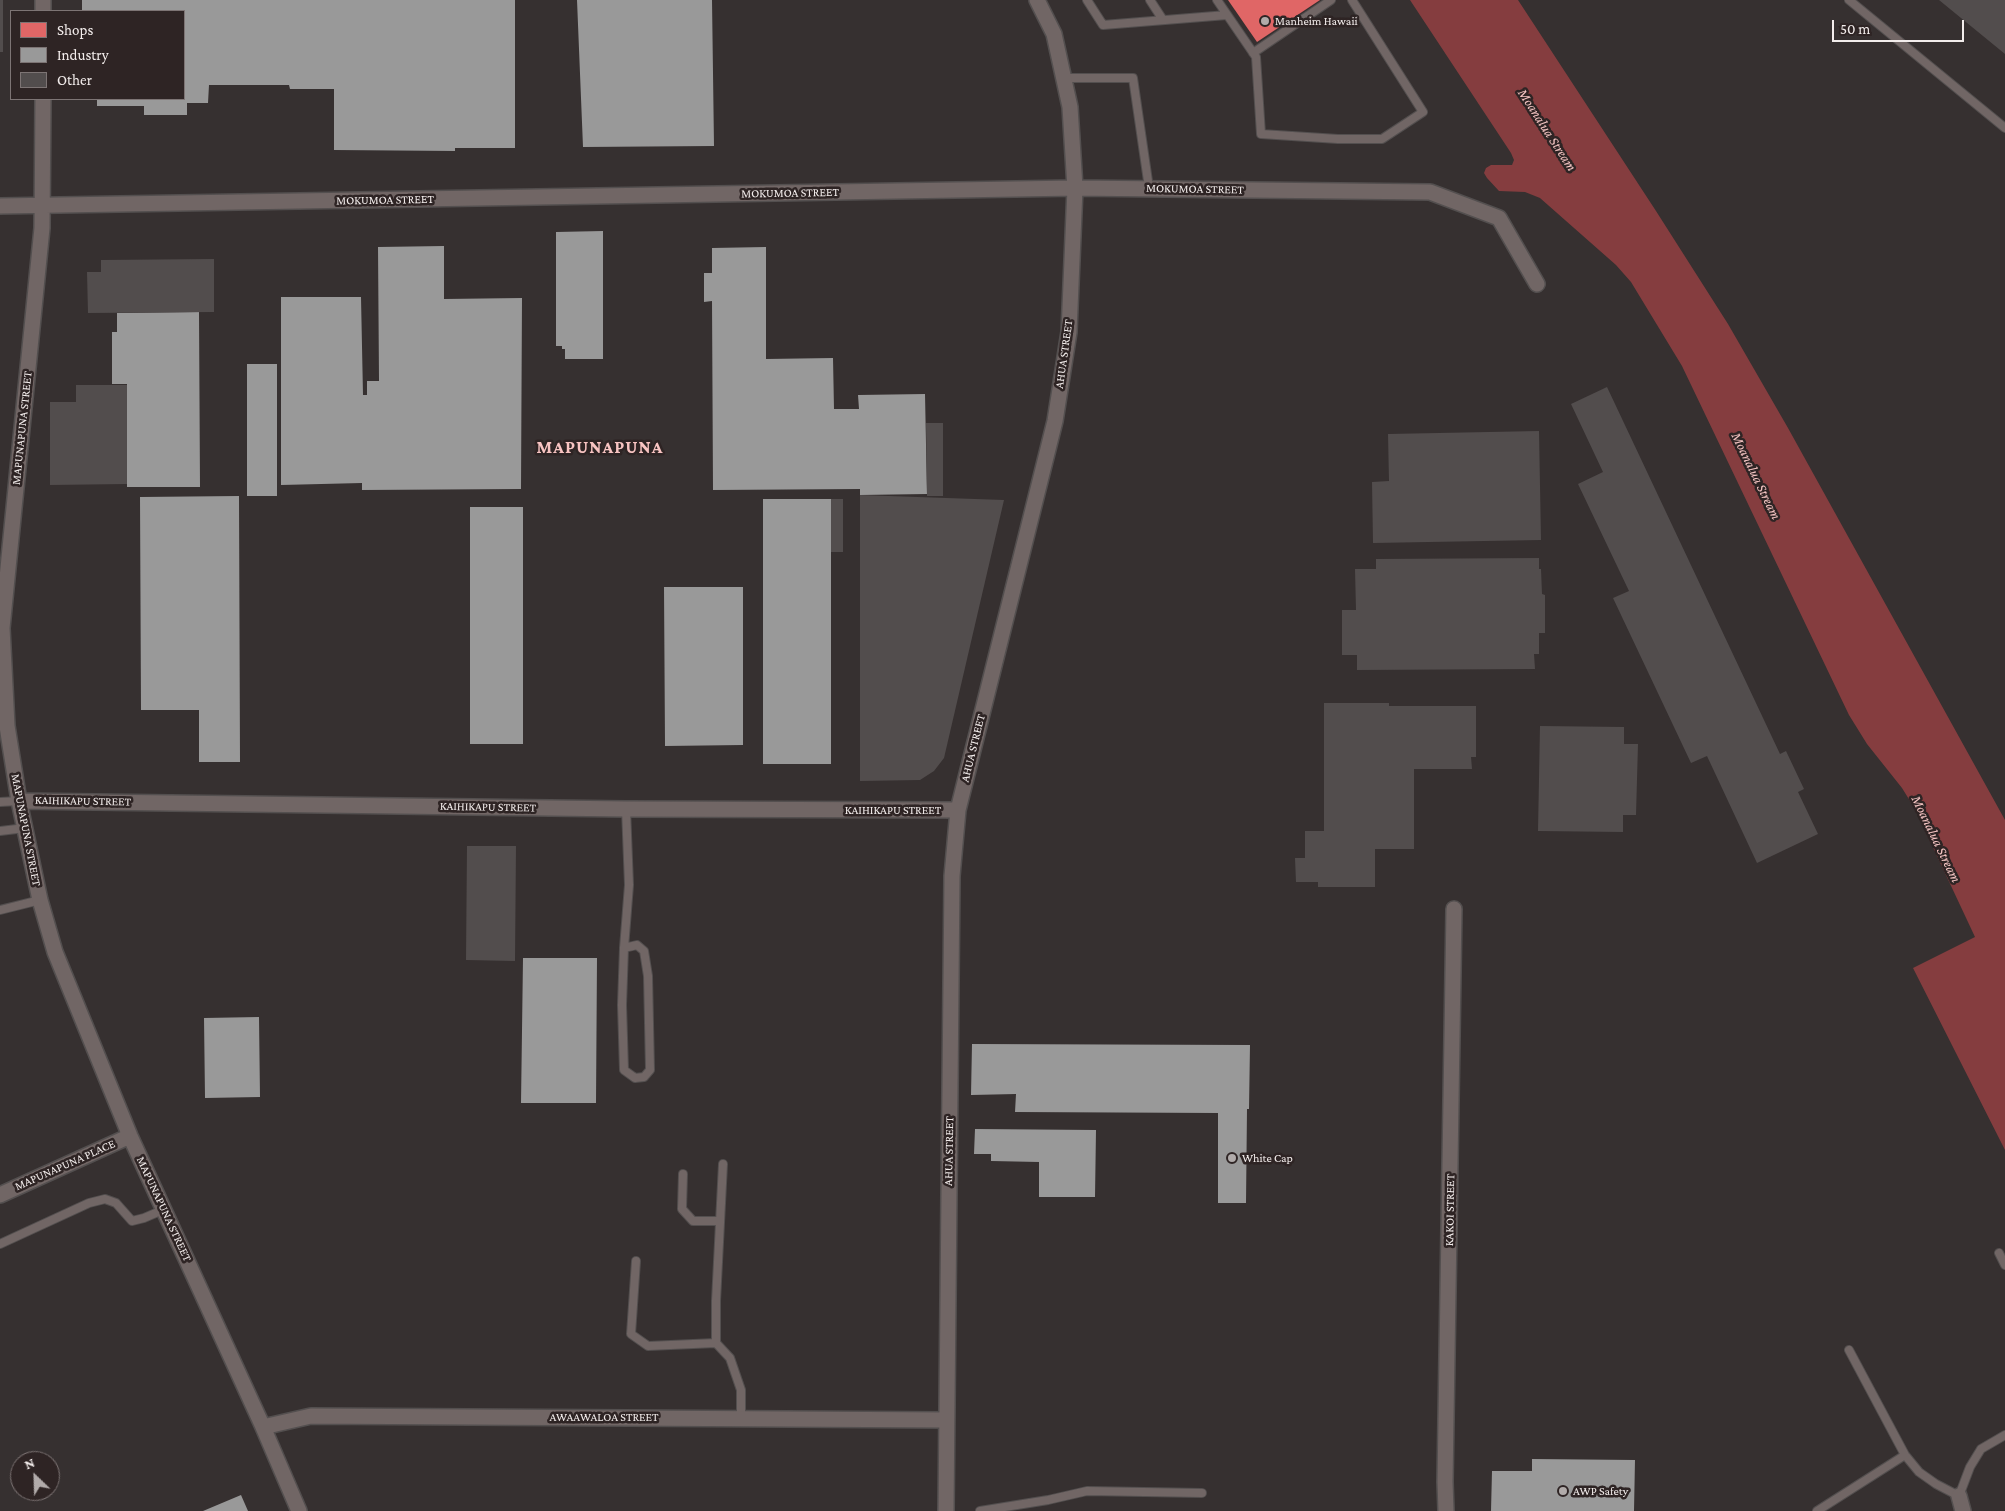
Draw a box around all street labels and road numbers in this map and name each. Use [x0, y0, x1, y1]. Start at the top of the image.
street label: MOKUMOA STREET [1146, 181, 1244, 197]
street label: MOKUMOA STREET [741, 185, 839, 201]
street label: MOKUMOA STREET [336, 192, 434, 208]
street label: AHUA STREET [1052, 319, 1076, 389]
street label: MAPUNAPUNA STREET [9, 370, 35, 486]
street label: AHUA STREET [958, 712, 988, 784]
street label: MAPUNAPUNA STREET [8, 773, 44, 887]
street label: KAIHIKAPU STREET [35, 793, 131, 809]
street label: KAIHIKAPU STREET [440, 799, 536, 815]
street label: KAIHIKAPU STREET [845, 803, 941, 817]
street label: AHUA STREET [941, 1116, 957, 1186]
street label: MAPUNAPUNA PLACE [13, 1136, 117, 1194]
street label: MAPUNAPUNA STREET [133, 1154, 195, 1264]
street label: KAKOI STREET [1442, 1174, 1458, 1246]
street label: AWAAWALOA STREET [549, 1410, 659, 1424]

